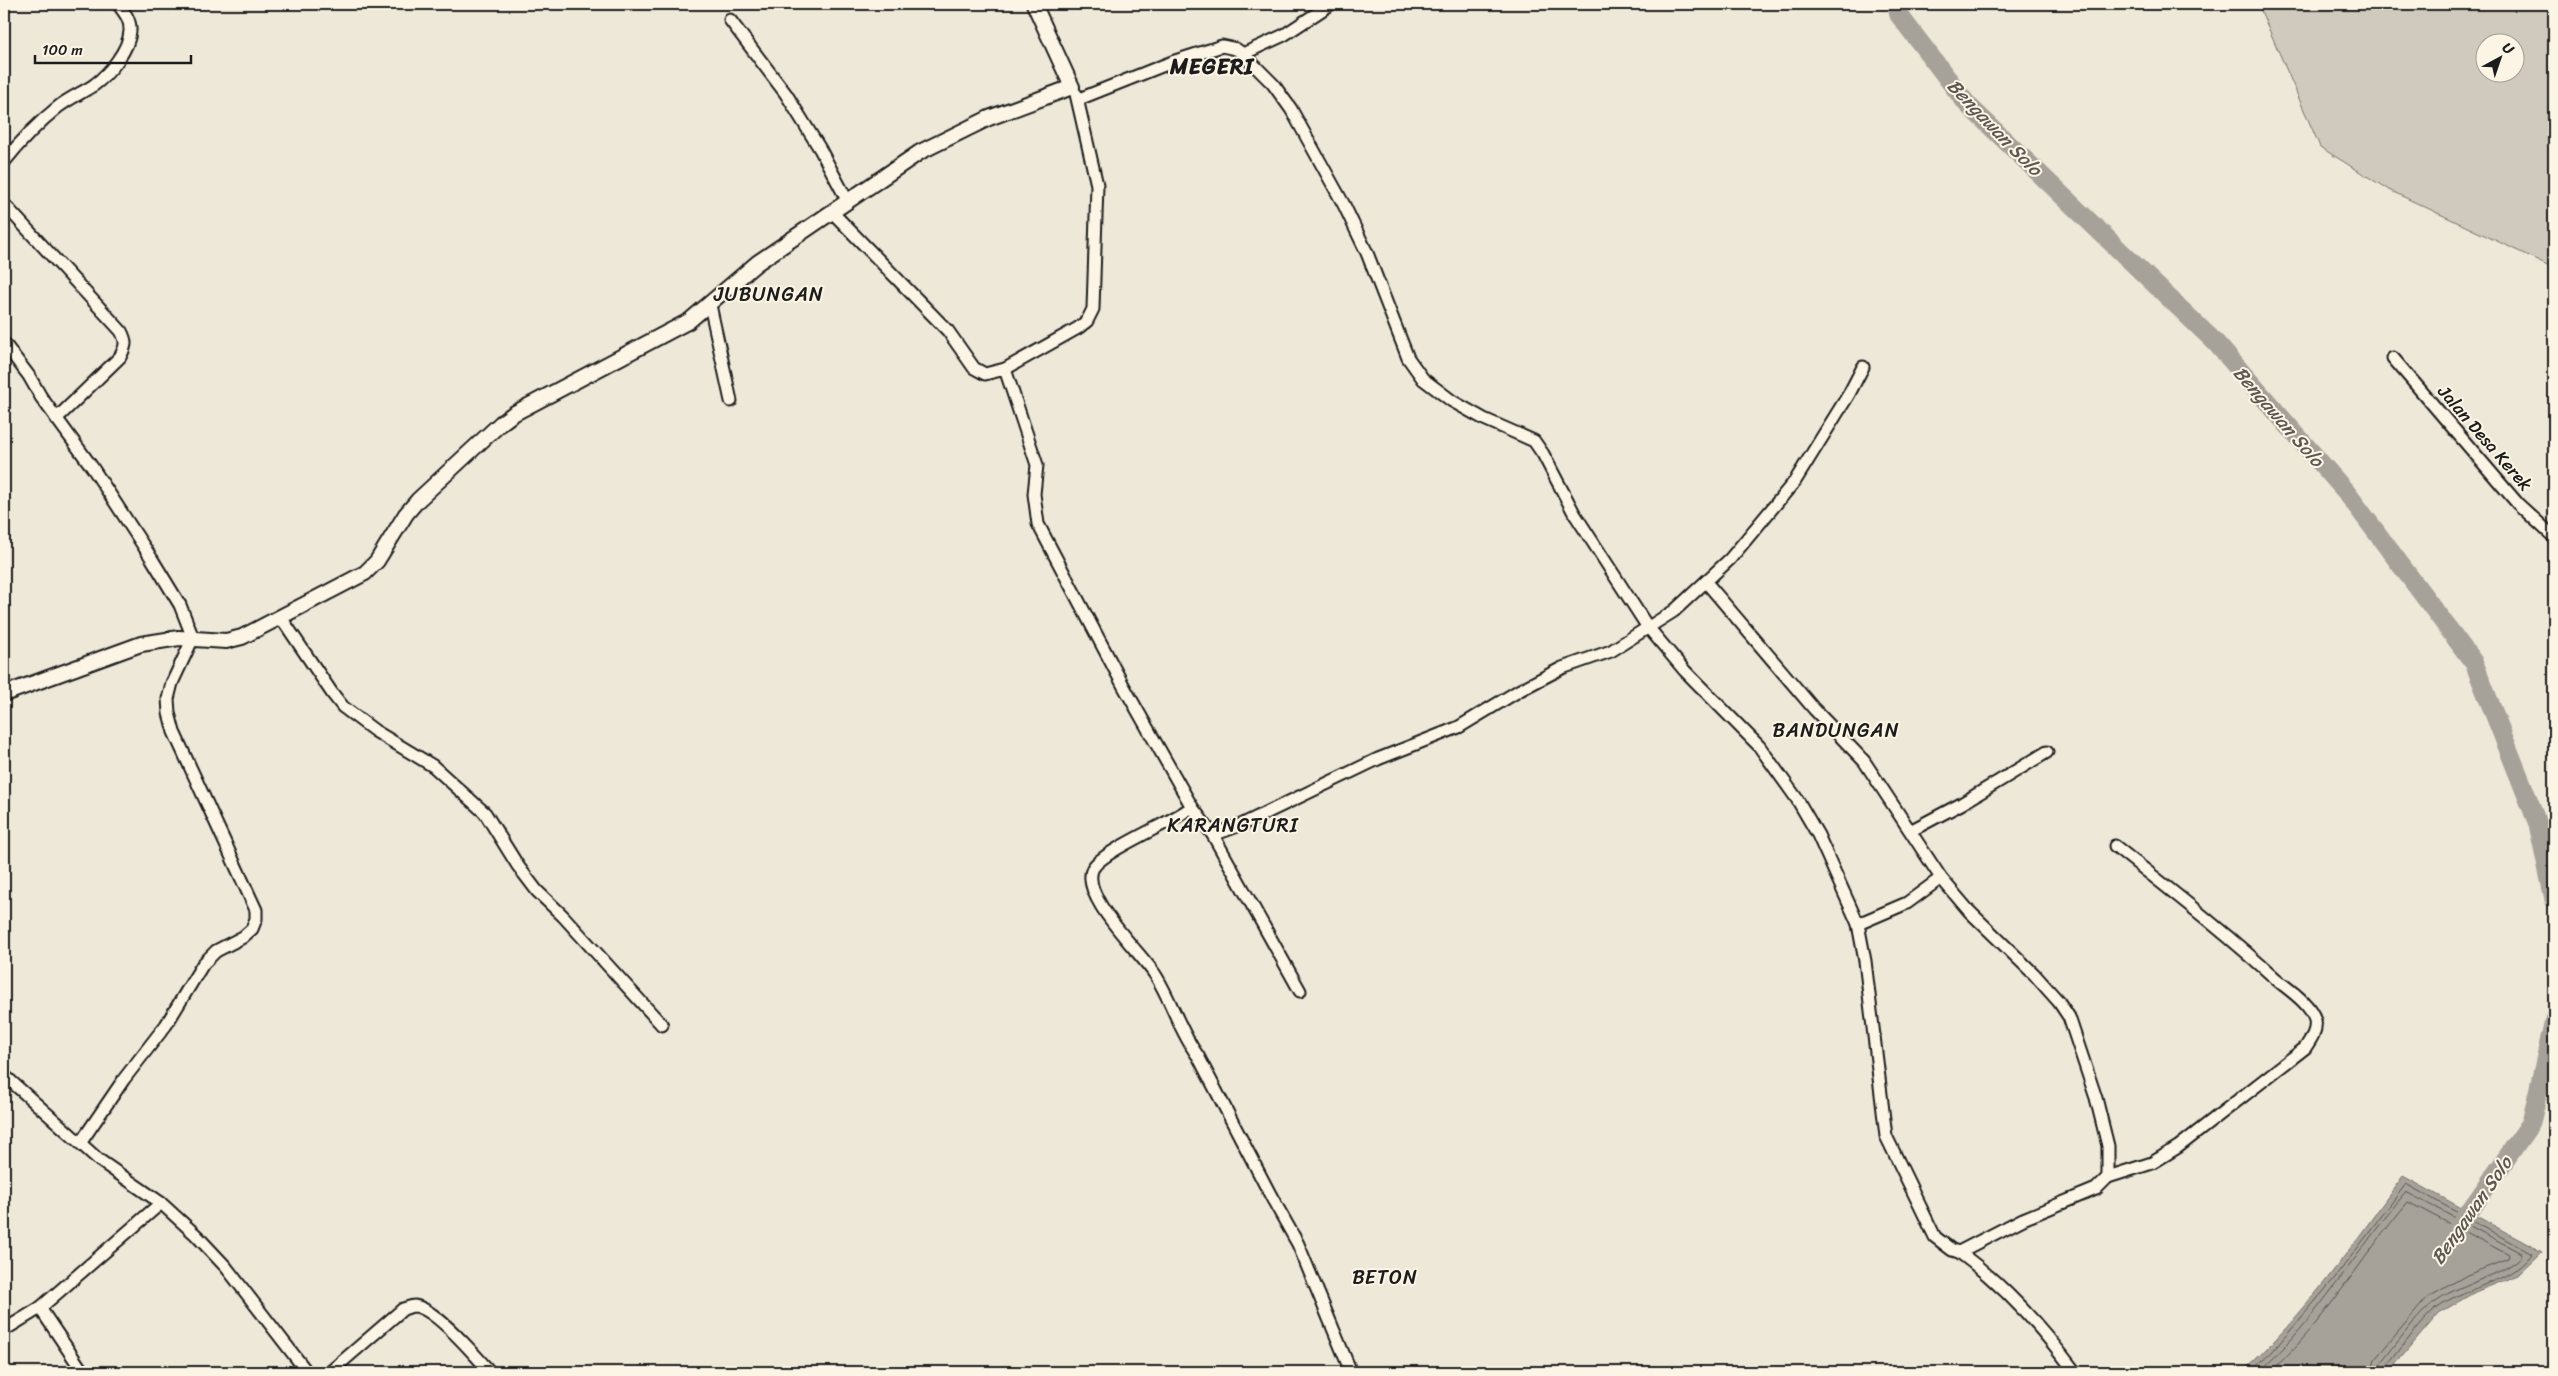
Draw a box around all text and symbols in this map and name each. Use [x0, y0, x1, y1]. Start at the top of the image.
scale bar [35, 32, 191, 64]
north arrow [2476, 32, 2526, 82]
text: U [2496, 36, 2520, 61]
text: 100 m [42, 37, 83, 63]
district label: MEGERI [1169, 47, 1255, 86]
water label: Bengawan Solo [1939, 71, 2051, 185]
district label: JUBUNGAN [713, 277, 824, 312]
water label: Bengawan Solo [2225, 358, 2333, 476]
street label: Jalan Desa Kerek [2429, 377, 2541, 499]
district label: BANDUNGAN [1772, 713, 1900, 748]
district label: KARANGTURI [1167, 808, 1299, 843]
water label: Bengawan Solo [2422, 1148, 2522, 1271]
district label: BETON [1352, 1260, 1418, 1295]

